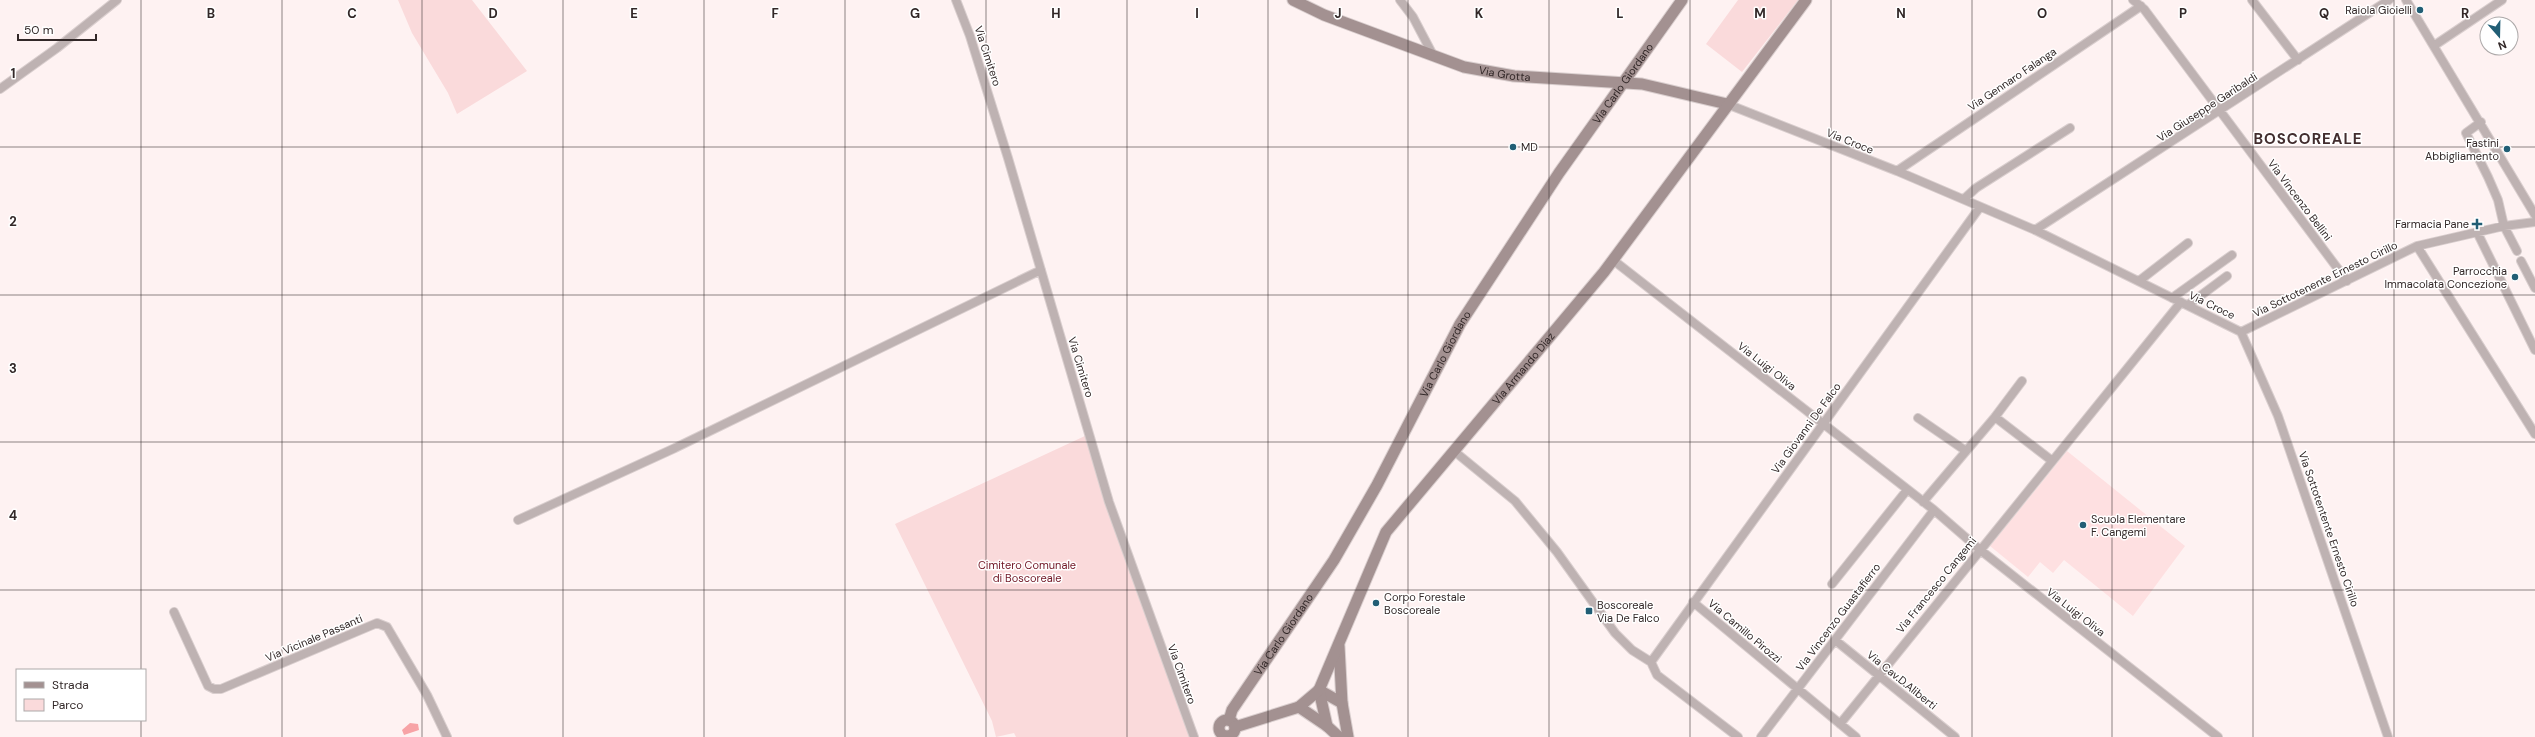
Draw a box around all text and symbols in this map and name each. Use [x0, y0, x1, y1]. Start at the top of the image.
place label: Raiola Gioielli [2345, 3, 2412, 17]
text: B [207, 5, 215, 22]
text: C [347, 5, 357, 22]
text: D [488, 5, 498, 22]
text: E [630, 5, 638, 22]
text: F [771, 5, 779, 22]
text: G [910, 5, 920, 22]
text: H [1051, 5, 1061, 22]
text: I [1195, 5, 1199, 22]
text: J [1334, 5, 1342, 22]
text: K [1475, 5, 1484, 22]
text: L [1616, 5, 1624, 22]
text: M [1754, 5, 1766, 22]
text: N [1896, 5, 1906, 22]
text: O [2037, 5, 2047, 22]
text: P [2179, 5, 2187, 22]
text: Q [2319, 5, 2329, 22]
marker: Raiola Gioielli [2415, 5, 2425, 15]
text: R [2461, 5, 2469, 22]
scale bar [18, 16, 96, 42]
north arrow [2479, 16, 2519, 56]
text: 50 m [24, 22, 53, 38]
street label: Via Cimitero [972, 24, 1004, 88]
text: N [2496, 37, 2509, 53]
street label: Via Carlo Giordano [1589, 40, 1656, 126]
street label: Via Gennaro Falanga [1965, 44, 2059, 114]
street label: Via Grotta [1478, 63, 1531, 84]
text: 1 [11, 65, 15, 82]
street label: Via Giuseppe Garibaldi [2154, 69, 2260, 145]
street label: Via Croce [1824, 125, 1876, 157]
district label: BOSCOREALE [2253, 129, 2363, 149]
place label: Fastini Abbigliamento [2425, 136, 2499, 163]
place label: MD [1521, 140, 1538, 154]
marker: MD [1508, 142, 1518, 152]
marker: Fastini Abbigliamento [2502, 144, 2512, 154]
street label: Via Vincenzo Bellini [2265, 157, 2335, 243]
text: 2 [9, 213, 17, 230]
place label: Farmacia Pane [2395, 217, 2469, 231]
marker: Farmacia Pane [2472, 219, 2482, 229]
street label: Via Sottotenente Ernesto Cirillo [2250, 238, 2400, 320]
place label: Parrocchia Immacolata Concezione [2384, 264, 2507, 291]
marker: Parrocchia Immacolata Concezione [2510, 272, 2520, 282]
street label: Via Croce [2187, 288, 2237, 322]
street label: Via Carlo Giordano [1416, 308, 1474, 400]
street label: Via Armando Diaz [1489, 329, 1557, 407]
street label: Via Cimitero [1065, 335, 1097, 399]
street label: Via Luigi Oliva [1735, 339, 1799, 393]
text: 3 [9, 360, 17, 377]
street label: Via Giovanni De Falco [1768, 380, 1844, 476]
street label: Via Sottotentente Ernesto Cirillo [2296, 449, 2362, 609]
text: 4 [9, 507, 17, 524]
place label: Scuola Elementare F. Cangemi [2091, 512, 2186, 539]
marker: Scuola Elementare F. Cangemi [2078, 520, 2088, 530]
street label: Via Francesco Cangemi [1893, 534, 1979, 636]
park label: Cimitero Comunale di Boscoreale [978, 558, 1076, 585]
street label: Via Vincenzo Guastafierro [1793, 560, 1883, 674]
street label: Via Luigi Oliva [2044, 585, 2108, 639]
place label: Corpo Forestale Boscoreale [1384, 590, 1465, 617]
street label: Via Carlo Giordano [1251, 591, 1316, 678]
street label: Via Camillo Pirozzi [1705, 596, 1785, 666]
marker: Corpo Forestale Boscoreale [1371, 598, 1381, 608]
place label: Boscoreale Via De Falco [1597, 598, 1659, 625]
marker: Boscoreale Via De Falco [1584, 606, 1594, 616]
street label: Via Vicinale Passanti [263, 611, 365, 665]
street label: Via Cimitero [1165, 642, 1199, 706]
street label: Via Cav.D.Aliberti [1864, 647, 1940, 713]
legend [16, 669, 146, 721]
text: Strada [52, 677, 89, 693]
text: Parco [52, 697, 83, 713]

